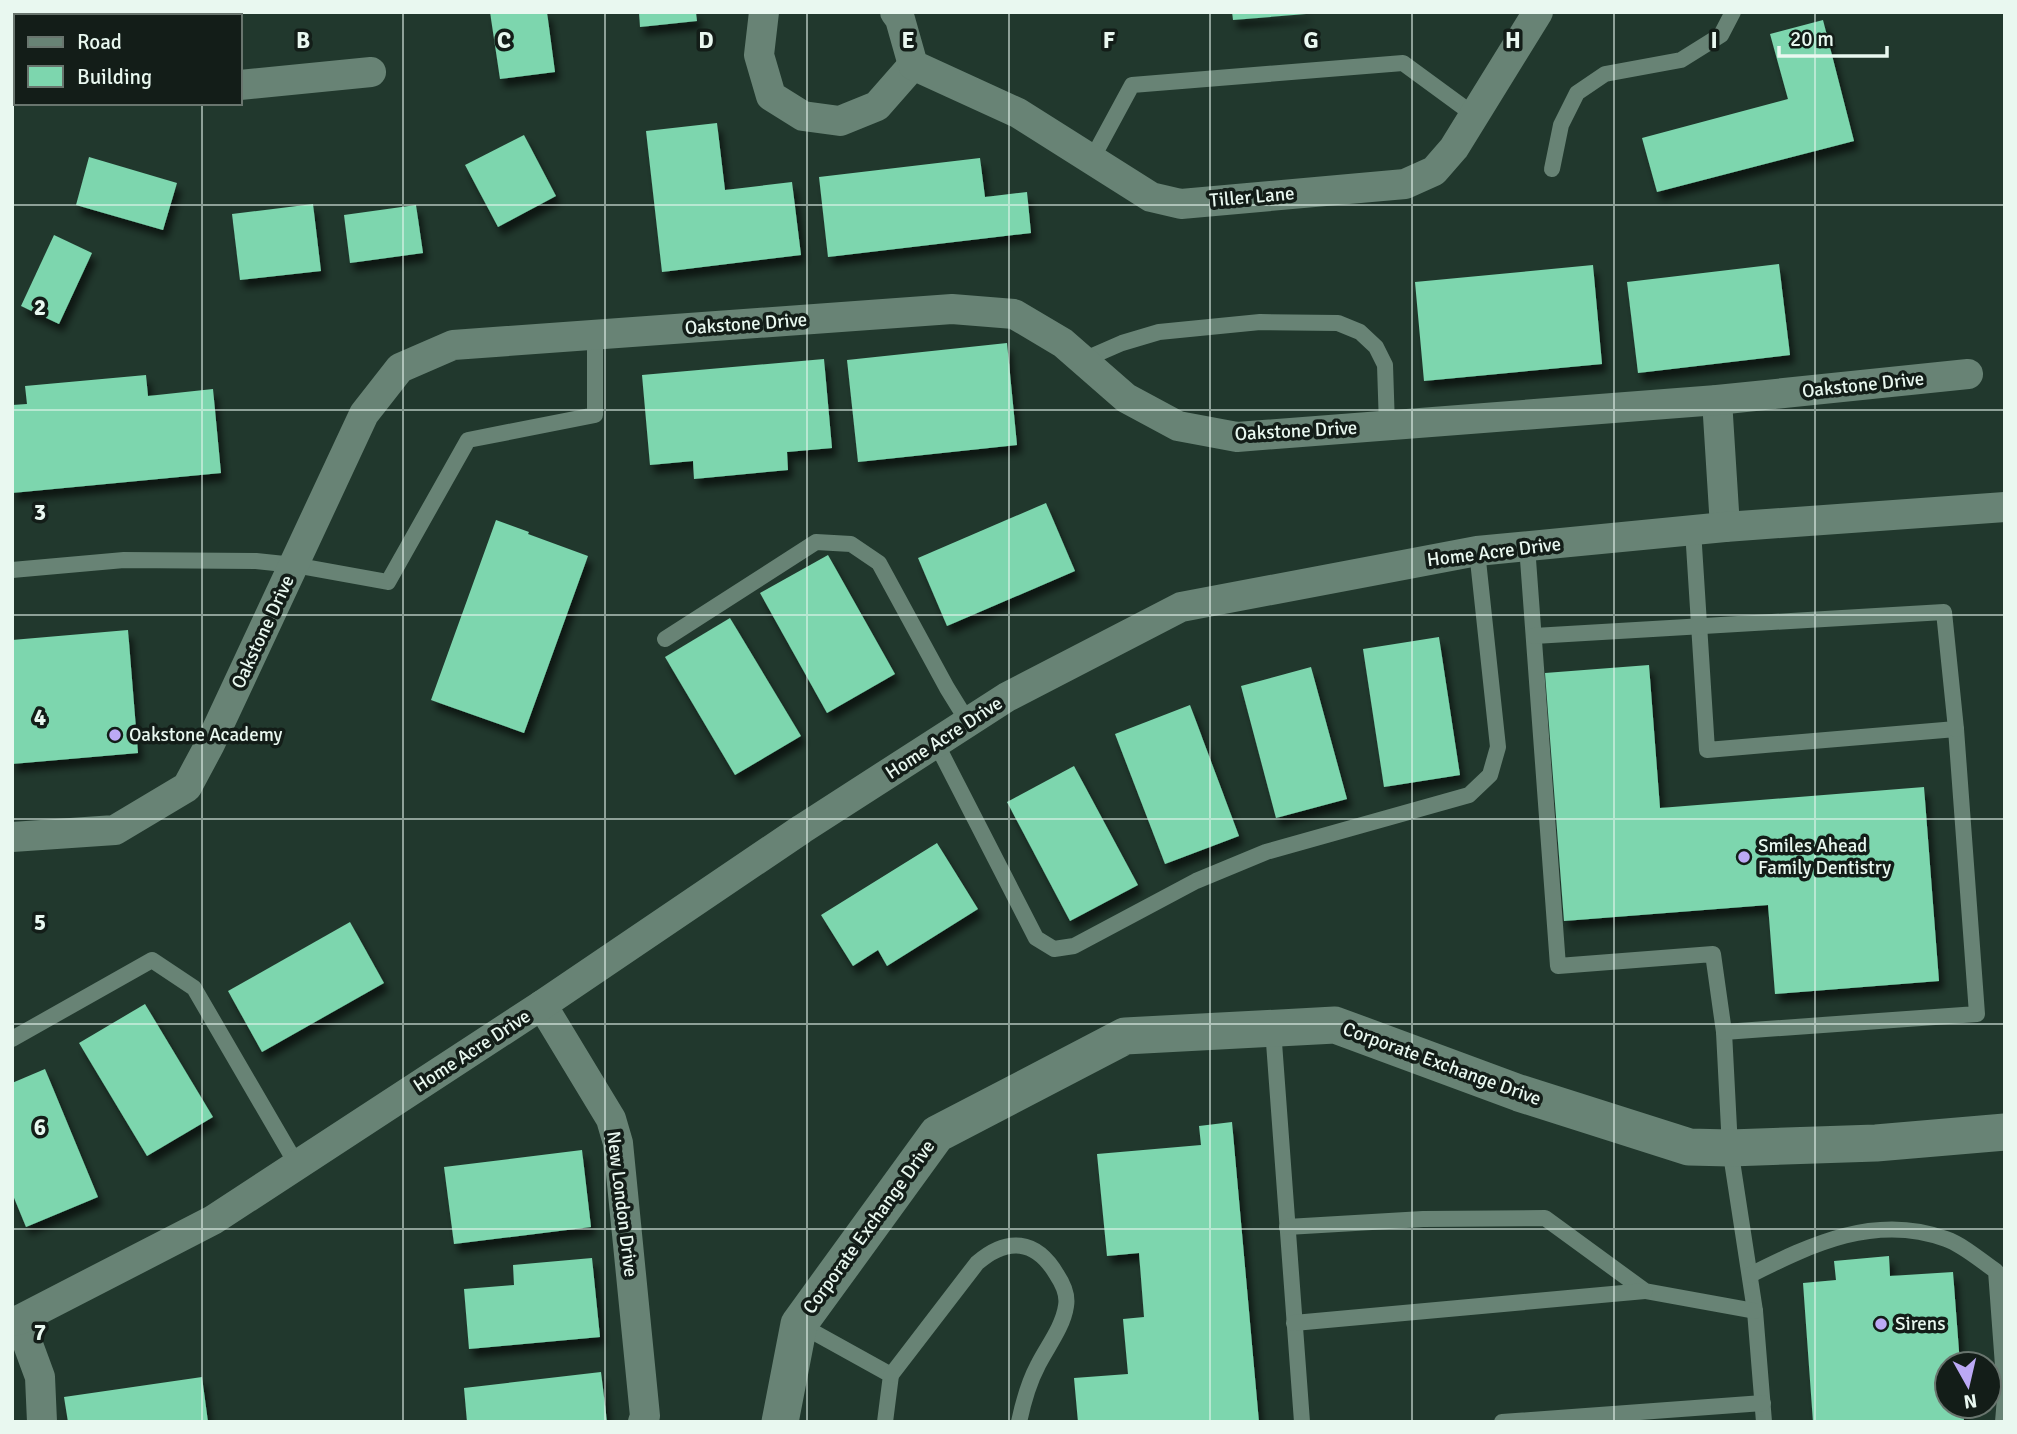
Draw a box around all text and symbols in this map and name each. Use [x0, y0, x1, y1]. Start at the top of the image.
legend [14, 14, 242, 105]
scale bar [1779, 14, 1888, 58]
text: B [296, 26, 310, 55]
text: C [497, 26, 511, 55]
text: D [698, 26, 714, 55]
text: E [901, 26, 915, 55]
text: F [1103, 26, 1115, 55]
text: G [1303, 26, 1319, 55]
text: H [1505, 26, 1521, 55]
text: I [1710, 26, 1718, 55]
text: 20 m [1790, 26, 1834, 52]
text: Road [77, 29, 122, 55]
text: Building [77, 64, 152, 90]
street label: Tiller Lane [1209, 181, 1295, 213]
text: 2 [34, 293, 46, 322]
street label: Oakstone Drive [684, 308, 808, 340]
street label: Oakstone Drive [1801, 367, 1925, 403]
street label: Oakstone Drive [1234, 416, 1358, 446]
text: 3 [34, 498, 46, 527]
street label: Home Acre Drive [1426, 532, 1562, 572]
street label: Oakstone Drive [226, 571, 300, 693]
street label: Home Acre Drive [881, 691, 1007, 785]
text: 4 [34, 703, 46, 732]
place label: Oakstone Academy [129, 723, 283, 747]
marker: Oakstone Academy [107, 727, 123, 743]
place label: Smiles Ahead Family Dentistry [1758, 834, 1891, 880]
marker: Smiles Ahead Family Dentistry [1736, 849, 1752, 865]
text: 5 [34, 908, 46, 937]
street label: Home Acre Drive [409, 1004, 535, 1098]
street label: Corporate Exchange Drive [1340, 1017, 1544, 1111]
text: 6 [34, 1113, 46, 1142]
street label: New London Drive [601, 1130, 643, 1278]
street label: Corporate Exchange Drive [798, 1135, 940, 1319]
place label: Sirens [1895, 1312, 1946, 1336]
marker: Sirens [1873, 1316, 1889, 1332]
text: 7 [34, 1318, 46, 1347]
north arrow [1933, 1350, 2003, 1420]
text: N [1962, 1388, 1978, 1414]

